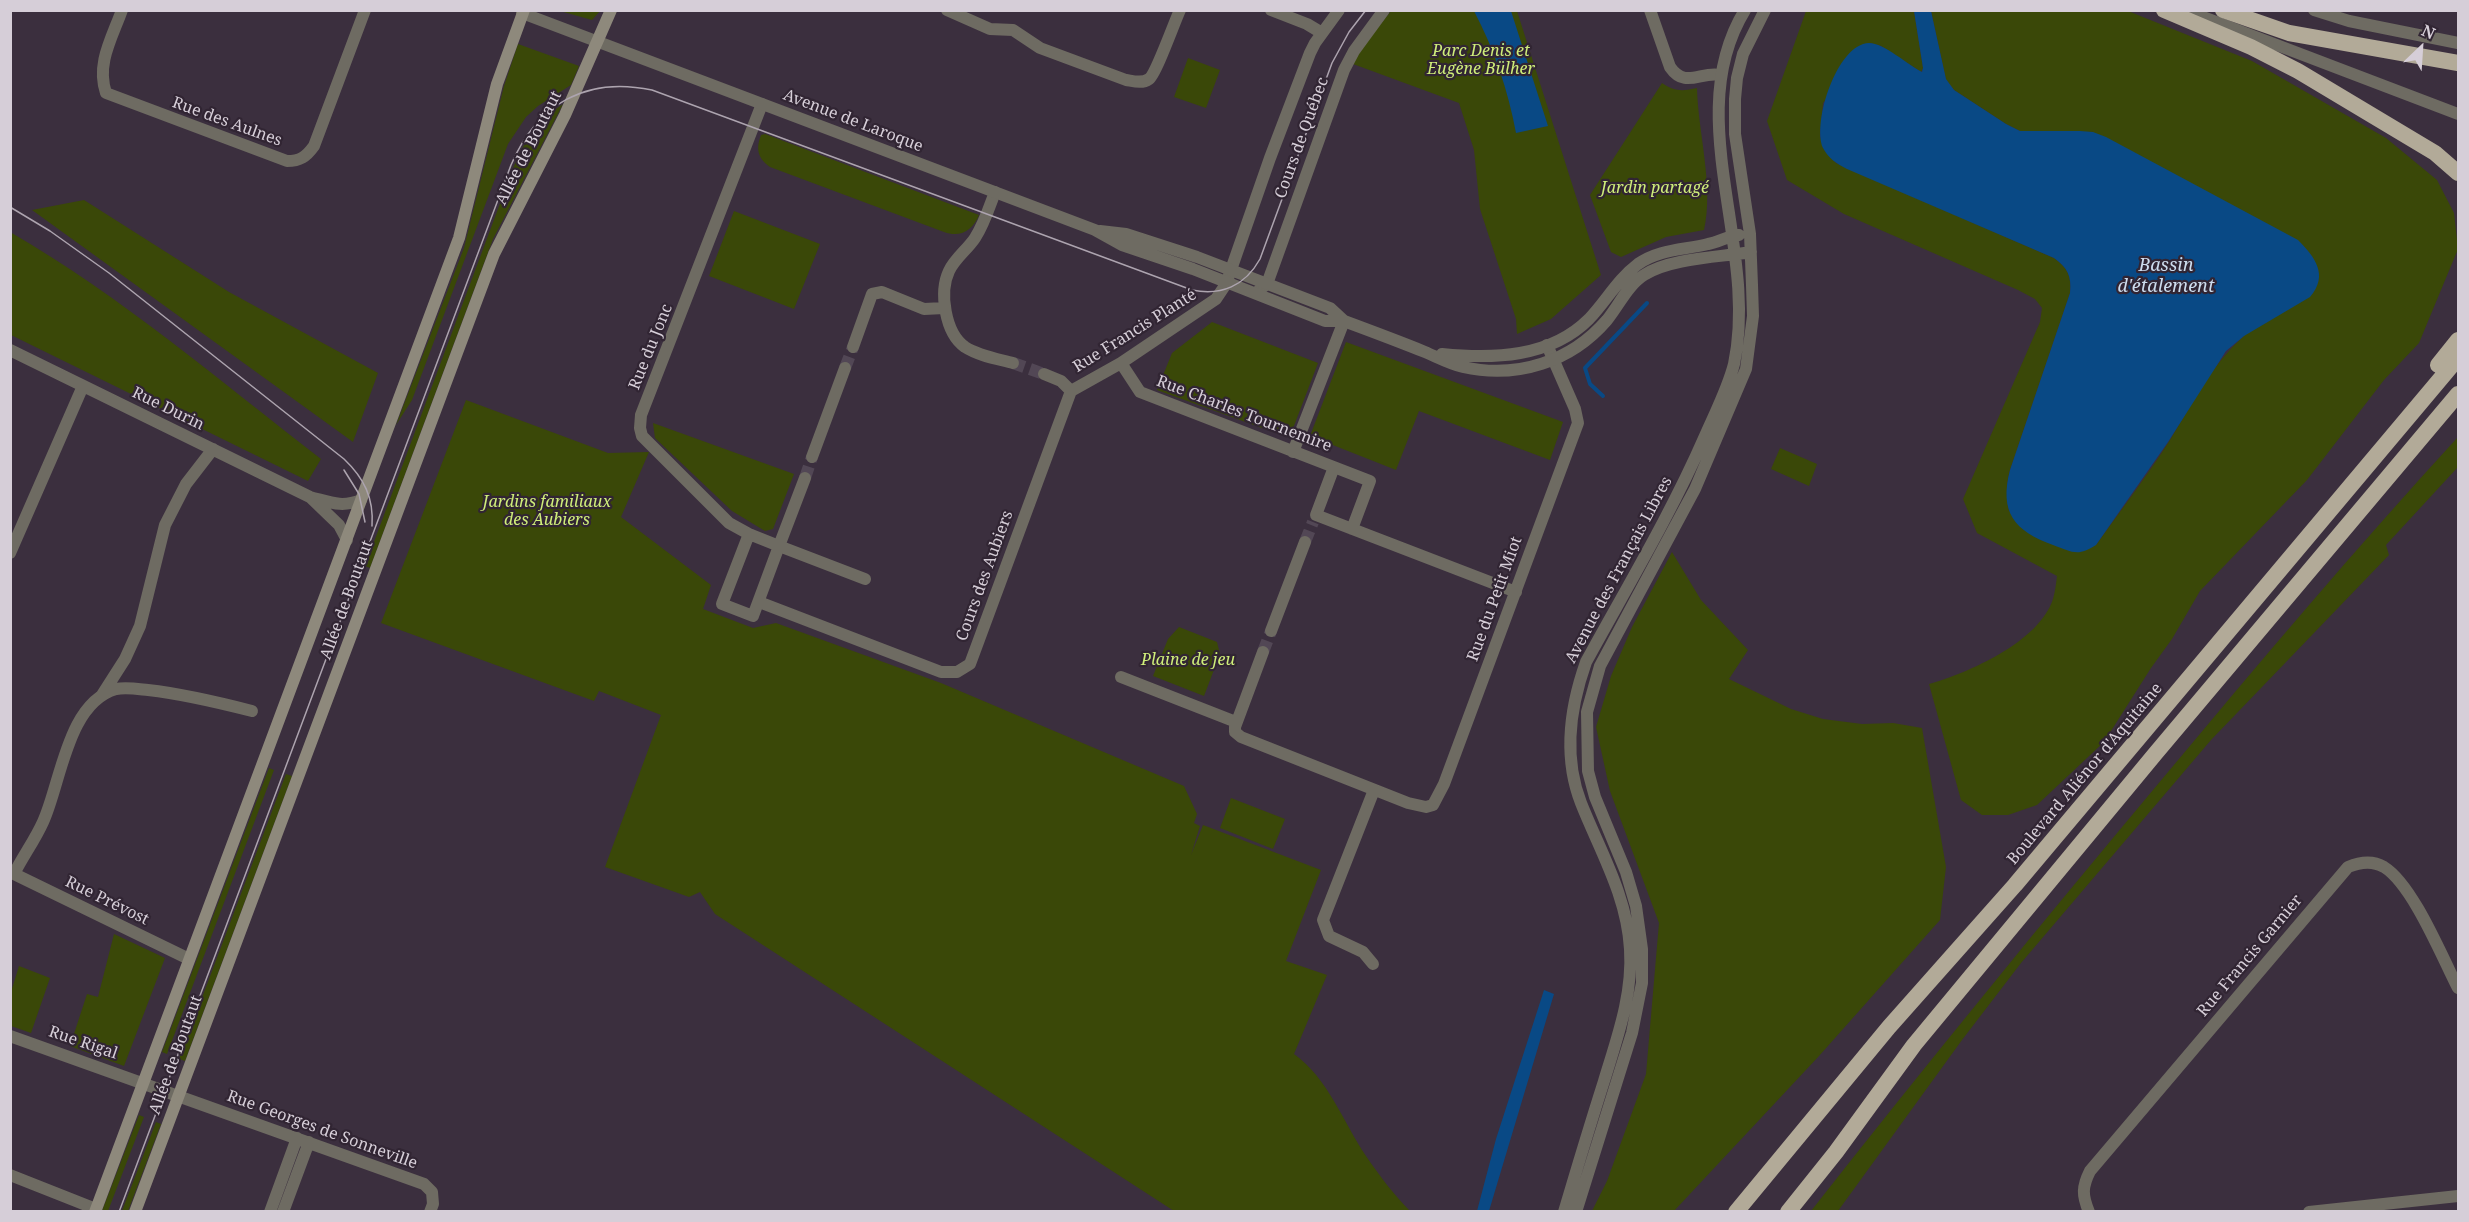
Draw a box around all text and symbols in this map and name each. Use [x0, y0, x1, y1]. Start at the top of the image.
north arrow [2391, 18, 2451, 78]
text: N [2418, 19, 2439, 44]
park label: Parc Denis et Eugène Bülher [1427, 41, 1535, 79]
street label: Cours de Québec [1271, 75, 1333, 201]
street label: Avenue de Laroque [780, 85, 926, 157]
street label: Allée de Boutaut [492, 88, 566, 208]
street label: Rue des Aulnes [170, 93, 284, 151]
park label: Jardin partagé [1601, 178, 1709, 198]
water label: Bassin d'étalement [2117, 255, 2215, 298]
street label: Rue Francis Planté [1070, 285, 1200, 377]
street label: Rue du Jonc [625, 301, 677, 393]
street label: Rue Charles Tournemire [1154, 372, 1334, 456]
street label: Rue Durin [129, 383, 207, 435]
street label: Avenue des Français Libres [1562, 473, 1676, 667]
park label: Jardins familiaux des Aubiers [483, 492, 611, 530]
street label: Cours des Aubiers [953, 508, 1017, 644]
street label: Rue du Petit Miot [1464, 534, 1526, 664]
street label: Allée de Boutaut [317, 538, 377, 662]
park label: Plaine de jeu [1141, 650, 1235, 670]
street label: Boulevard Aliénor d'Aquitaine [2003, 679, 2167, 869]
street label: Rue Prévost [62, 873, 152, 929]
street label: Rue Francis Garnier [2193, 891, 2307, 1021]
street label: Allée de Boutaut [146, 993, 206, 1117]
street label: Rue Rigal [46, 1022, 120, 1064]
street label: Rue Georges de Sonneville [224, 1087, 420, 1173]

